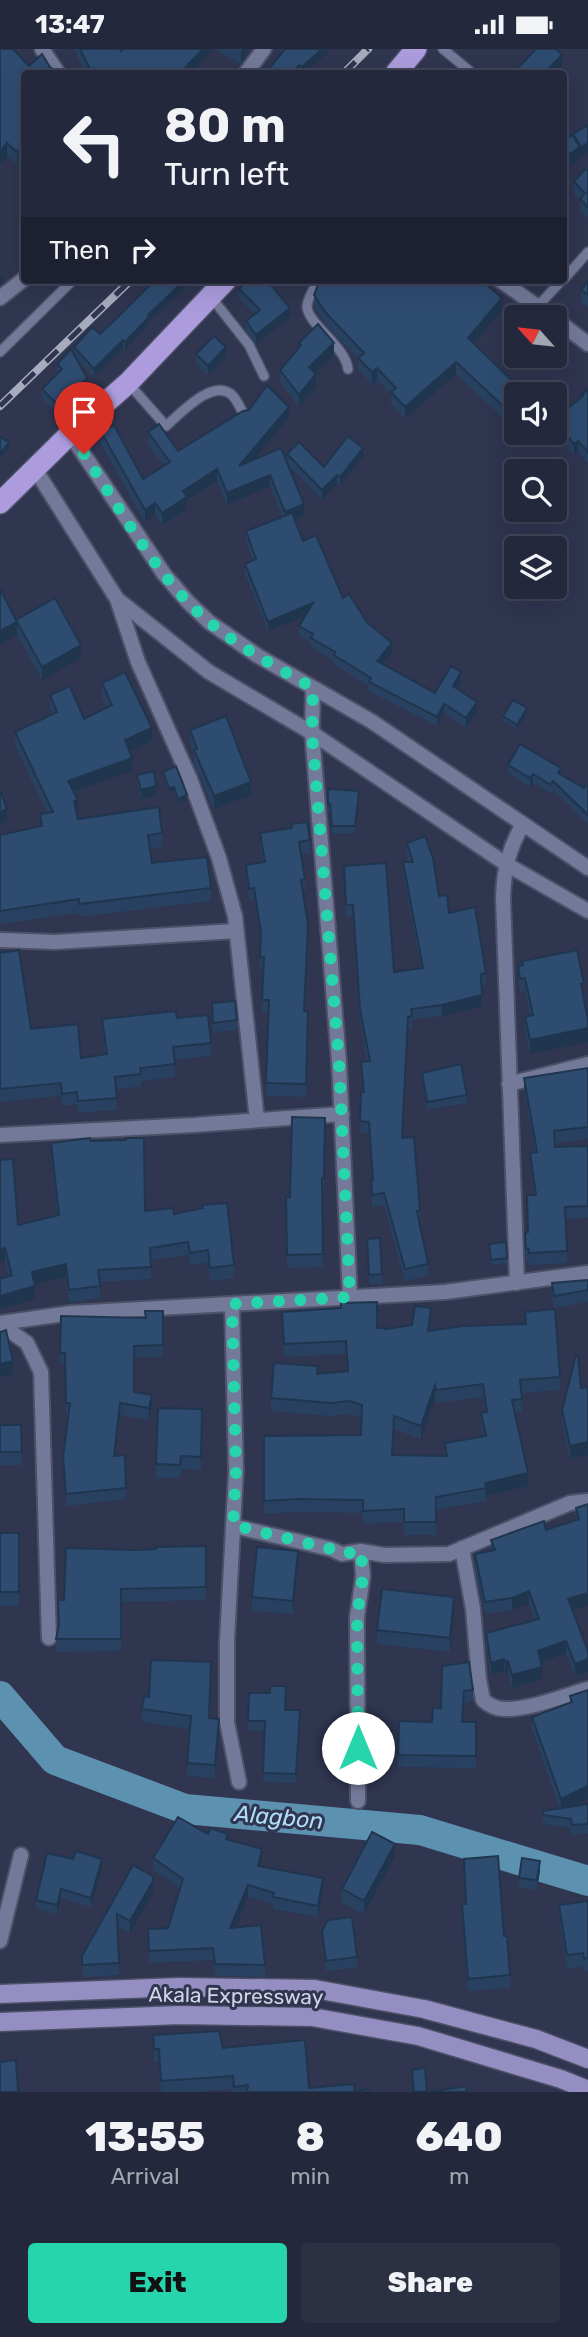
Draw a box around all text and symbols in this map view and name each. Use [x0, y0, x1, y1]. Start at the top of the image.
text: 13:47 [35, 9, 105, 40]
text: 80 m [164, 96, 286, 154]
icon: left [49, 98, 140, 189]
text: Turn left [164, 155, 289, 193]
icon: right [124, 231, 162, 269]
text: Then [49, 235, 110, 266]
north arrow [504, 305, 567, 367]
map controls [504, 305, 567, 599]
pin [54, 382, 114, 454]
button: sound [504, 382, 567, 445]
icon: arrive [65, 393, 103, 431]
button: search [504, 459, 567, 522]
button: layers [504, 536, 567, 599]
position arrow [321, 1711, 395, 1785]
water label: Alagbon [232, 1799, 325, 1835]
street label: Akala Expressway [148, 1981, 324, 2010]
text: 13:55 [85, 2112, 205, 2162]
text: 8 [296, 2112, 325, 2162]
text: 640 [415, 2112, 503, 2162]
text: Arrival [111, 2162, 180, 2190]
text: min [290, 2162, 330, 2190]
text: m [449, 2162, 469, 2190]
button: Exit [28, 2243, 287, 2323]
button: Share [301, 2243, 560, 2323]

